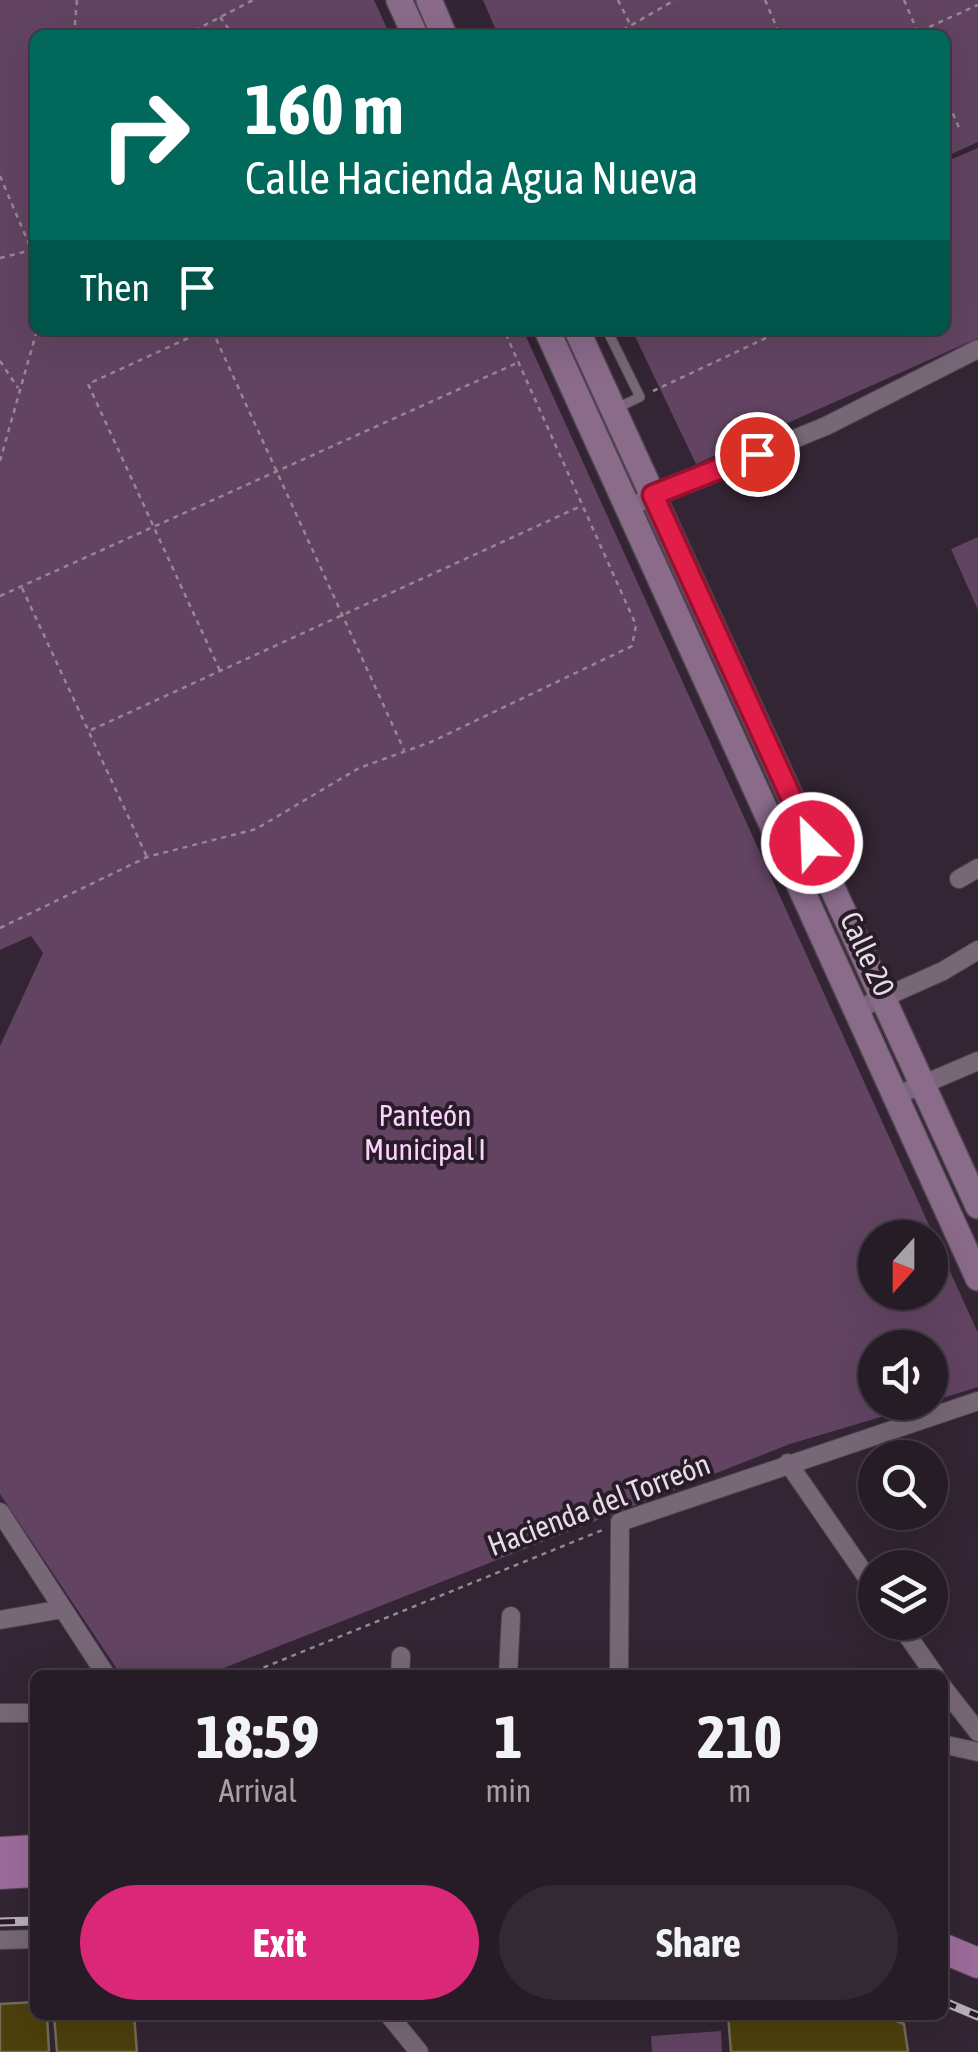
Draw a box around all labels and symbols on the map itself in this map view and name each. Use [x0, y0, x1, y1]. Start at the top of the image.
pin [715, 412, 800, 497]
position arrow [760, 791, 864, 895]
street label: Calle 20 [834, 906, 902, 1001]
park label: Panteón Municipal I [364, 1098, 486, 1166]
north arrow [858, 1220, 948, 1310]
street label: Hacienda del Torreón [483, 1446, 714, 1562]

